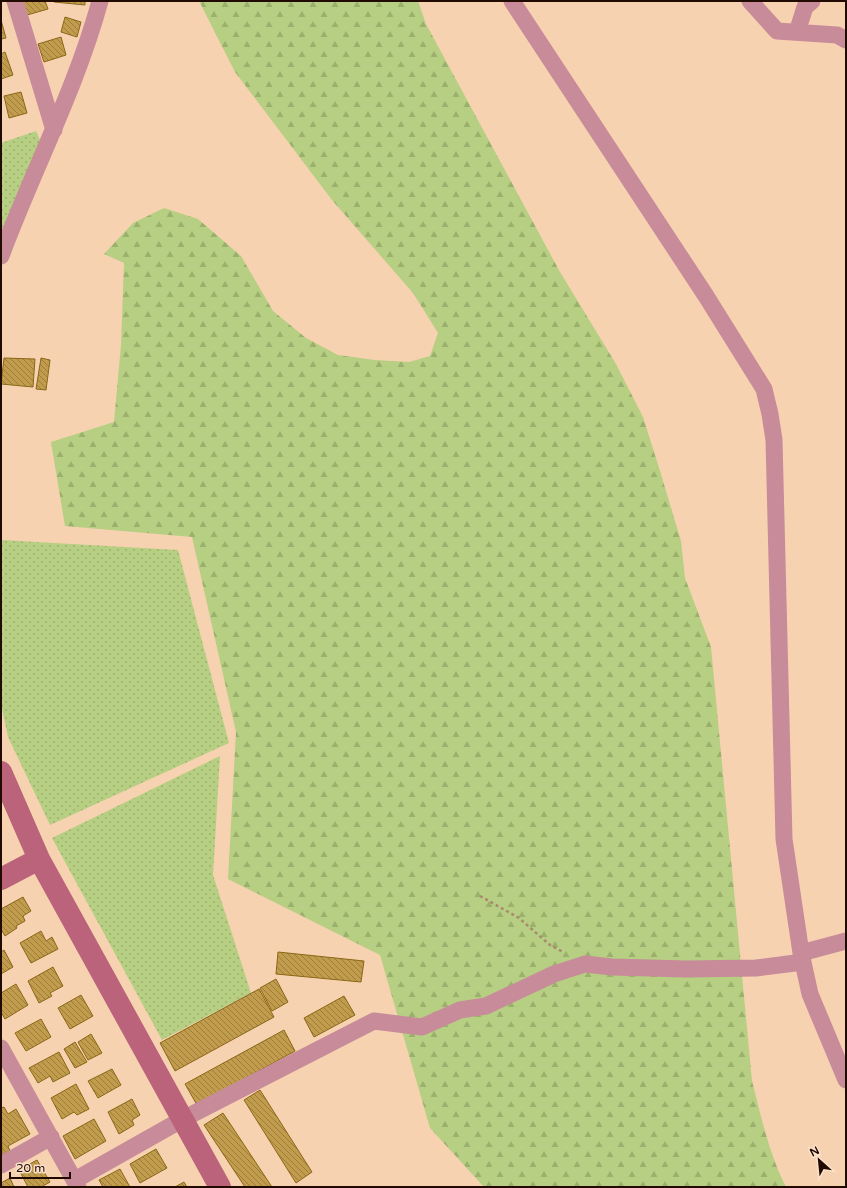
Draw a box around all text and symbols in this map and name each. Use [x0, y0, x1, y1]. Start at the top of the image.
north arrow [799, 1140, 839, 1180]
text: N [808, 1144, 822, 1159]
scale bar [10, 1154, 70, 1180]
text: 20 m [16, 1161, 45, 1175]

